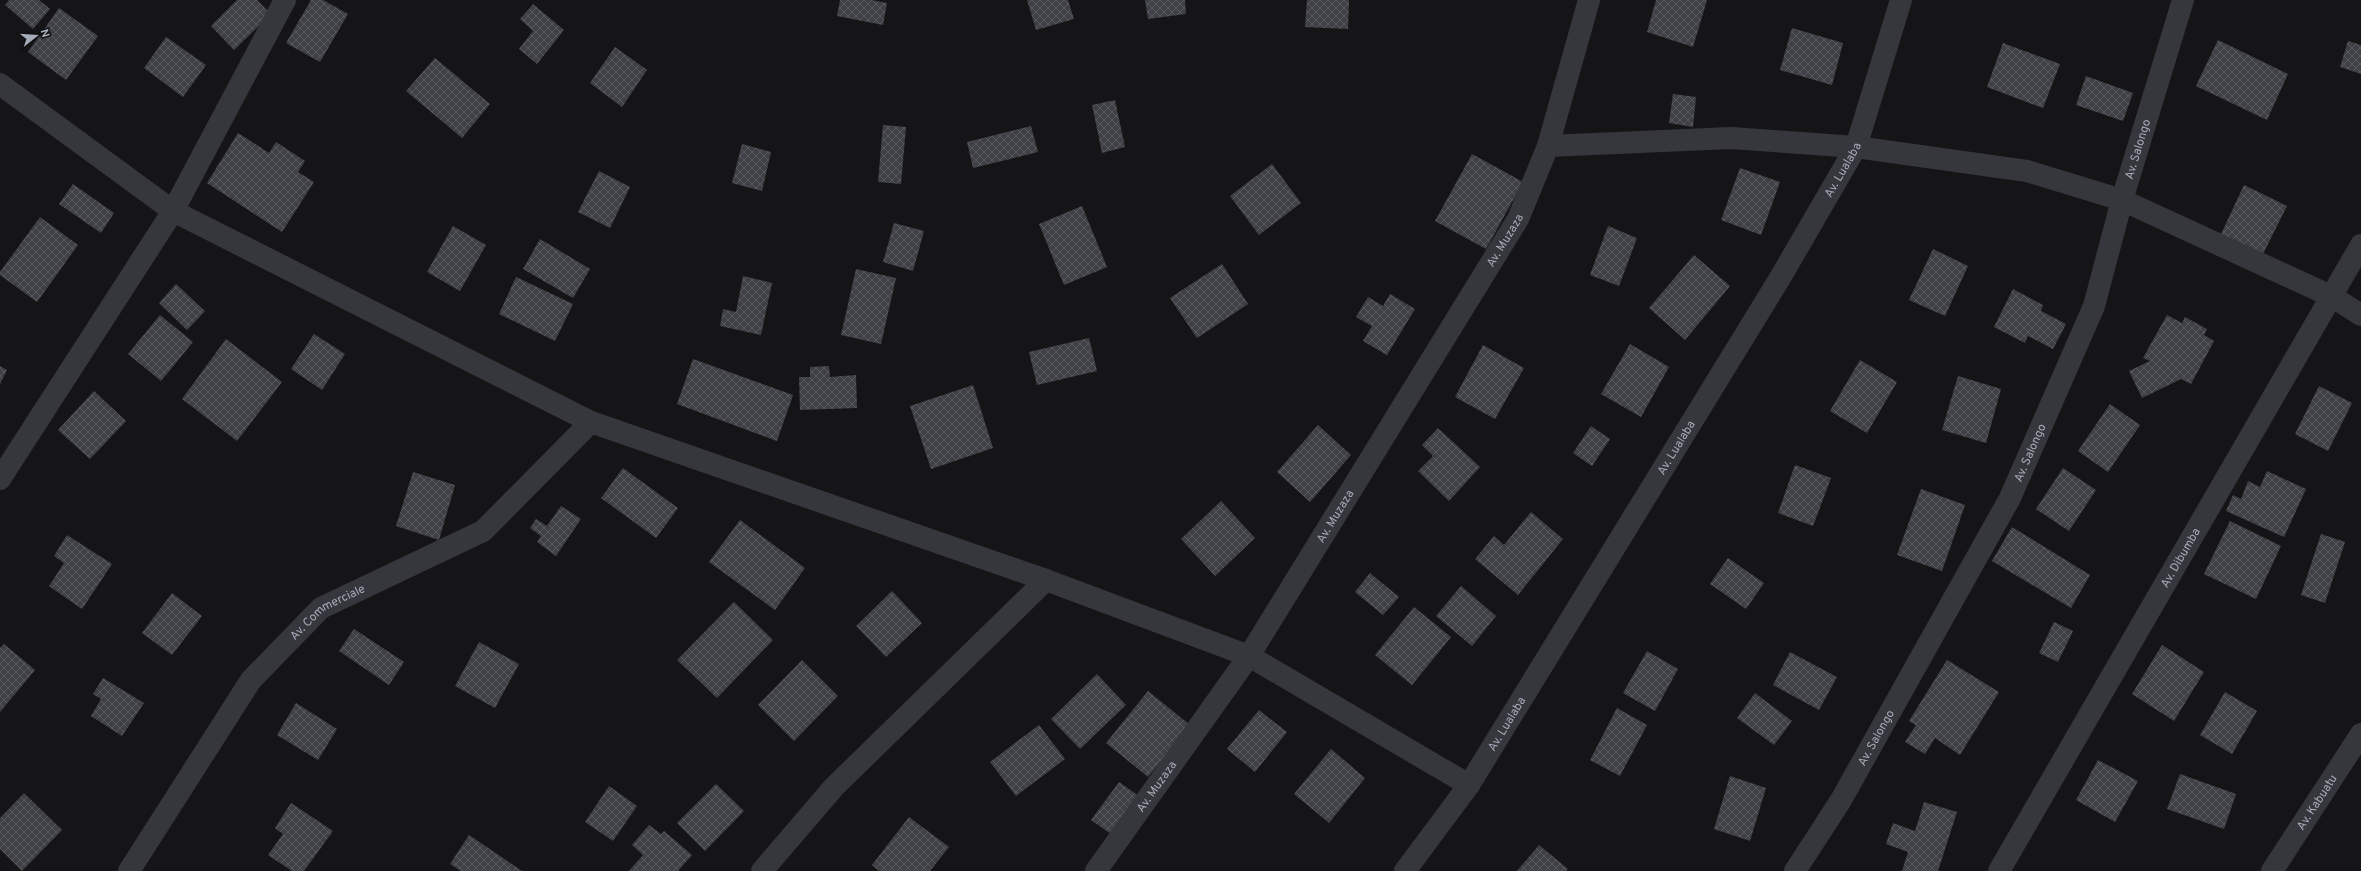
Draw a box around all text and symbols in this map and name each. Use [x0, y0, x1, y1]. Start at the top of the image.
north arrow [16, 16, 56, 56]
text: N [37, 28, 52, 39]
street label: Av. Salongo [2122, 117, 2155, 182]
street label: Av. Lualaba [1821, 141, 1866, 201]
street label: Av. Muzaza [1483, 212, 1528, 270]
street label: Av. Lualaba [1654, 418, 1700, 478]
street label: Av. Salongo [2011, 421, 2051, 485]
street label: Av. Muzaza [1313, 487, 1358, 546]
street label: Av. Dibumba [2157, 525, 2205, 591]
street label: Av. Commerciale [287, 581, 368, 644]
street label: Av. Lualaba [1485, 694, 1530, 755]
street label: Av. Salongo [1855, 707, 1899, 769]
street label: Av. Muzaza [1133, 758, 1181, 816]
street label: Av. Kabuatu [2294, 772, 2341, 834]

